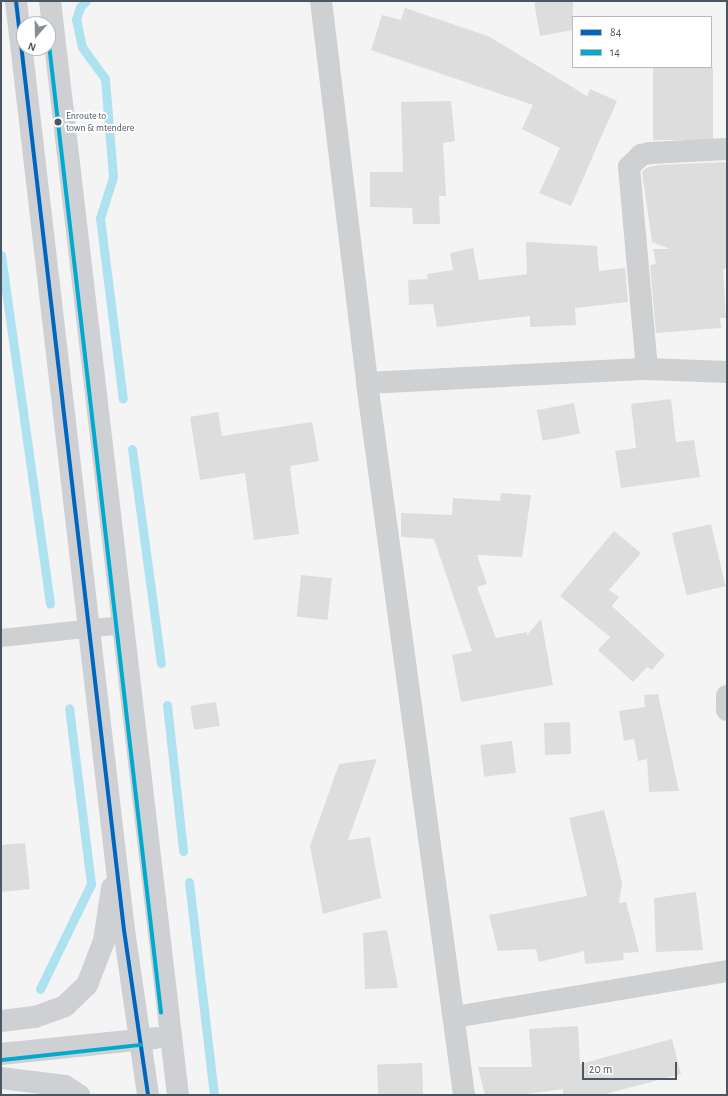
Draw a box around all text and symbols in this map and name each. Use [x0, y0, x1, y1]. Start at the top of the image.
north arrow [16, 16, 56, 56]
legend [572, 16, 712, 68]
text: 84 [610, 26, 621, 38]
text: N [27, 40, 38, 53]
text: 14 [610, 46, 620, 58]
place label: Enroute to town & mtendere [66, 110, 134, 134]
marker: Enroute to town & mtendere [53, 117, 63, 127]
scale bar [584, 1054, 679, 1080]
text: 20 m [589, 1063, 612, 1075]

